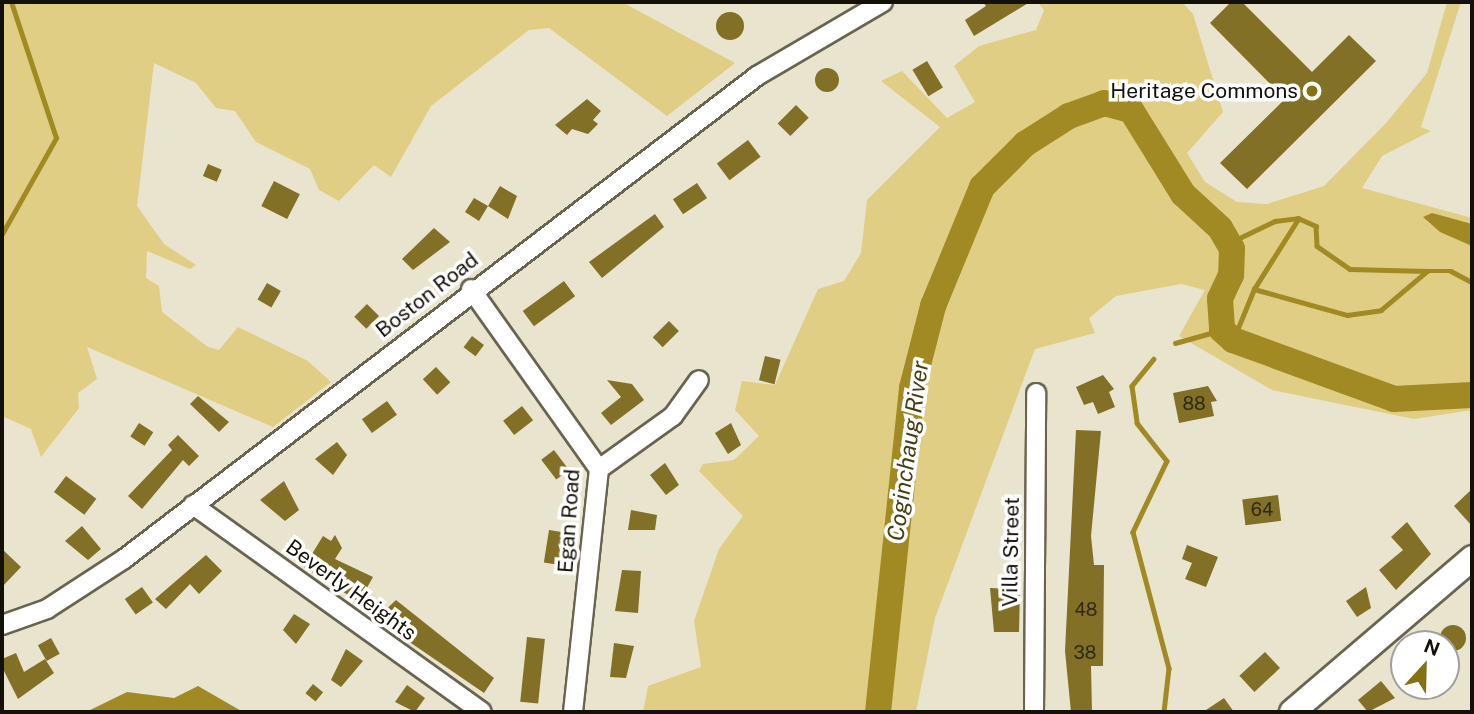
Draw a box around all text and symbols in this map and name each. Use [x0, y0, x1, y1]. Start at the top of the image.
place label: Heritage Commons [1110, 78, 1298, 104]
marker: Heritage Commons [1304, 83, 1320, 99]
street label: Boston Road [371, 247, 483, 343]
water label: Coginchaug River [882, 359, 934, 543]
house number: 88 [1182, 393, 1206, 415]
street label: Egan Road [553, 468, 585, 574]
street label: Villa Street [997, 497, 1025, 607]
house number: 64 [1251, 499, 1273, 521]
street label: Beverly Heights [281, 534, 421, 646]
house number: 48 [1075, 599, 1097, 621]
north arrow [1390, 630, 1460, 700]
text: N [1421, 634, 1443, 660]
house number: 38 [1074, 642, 1096, 664]

